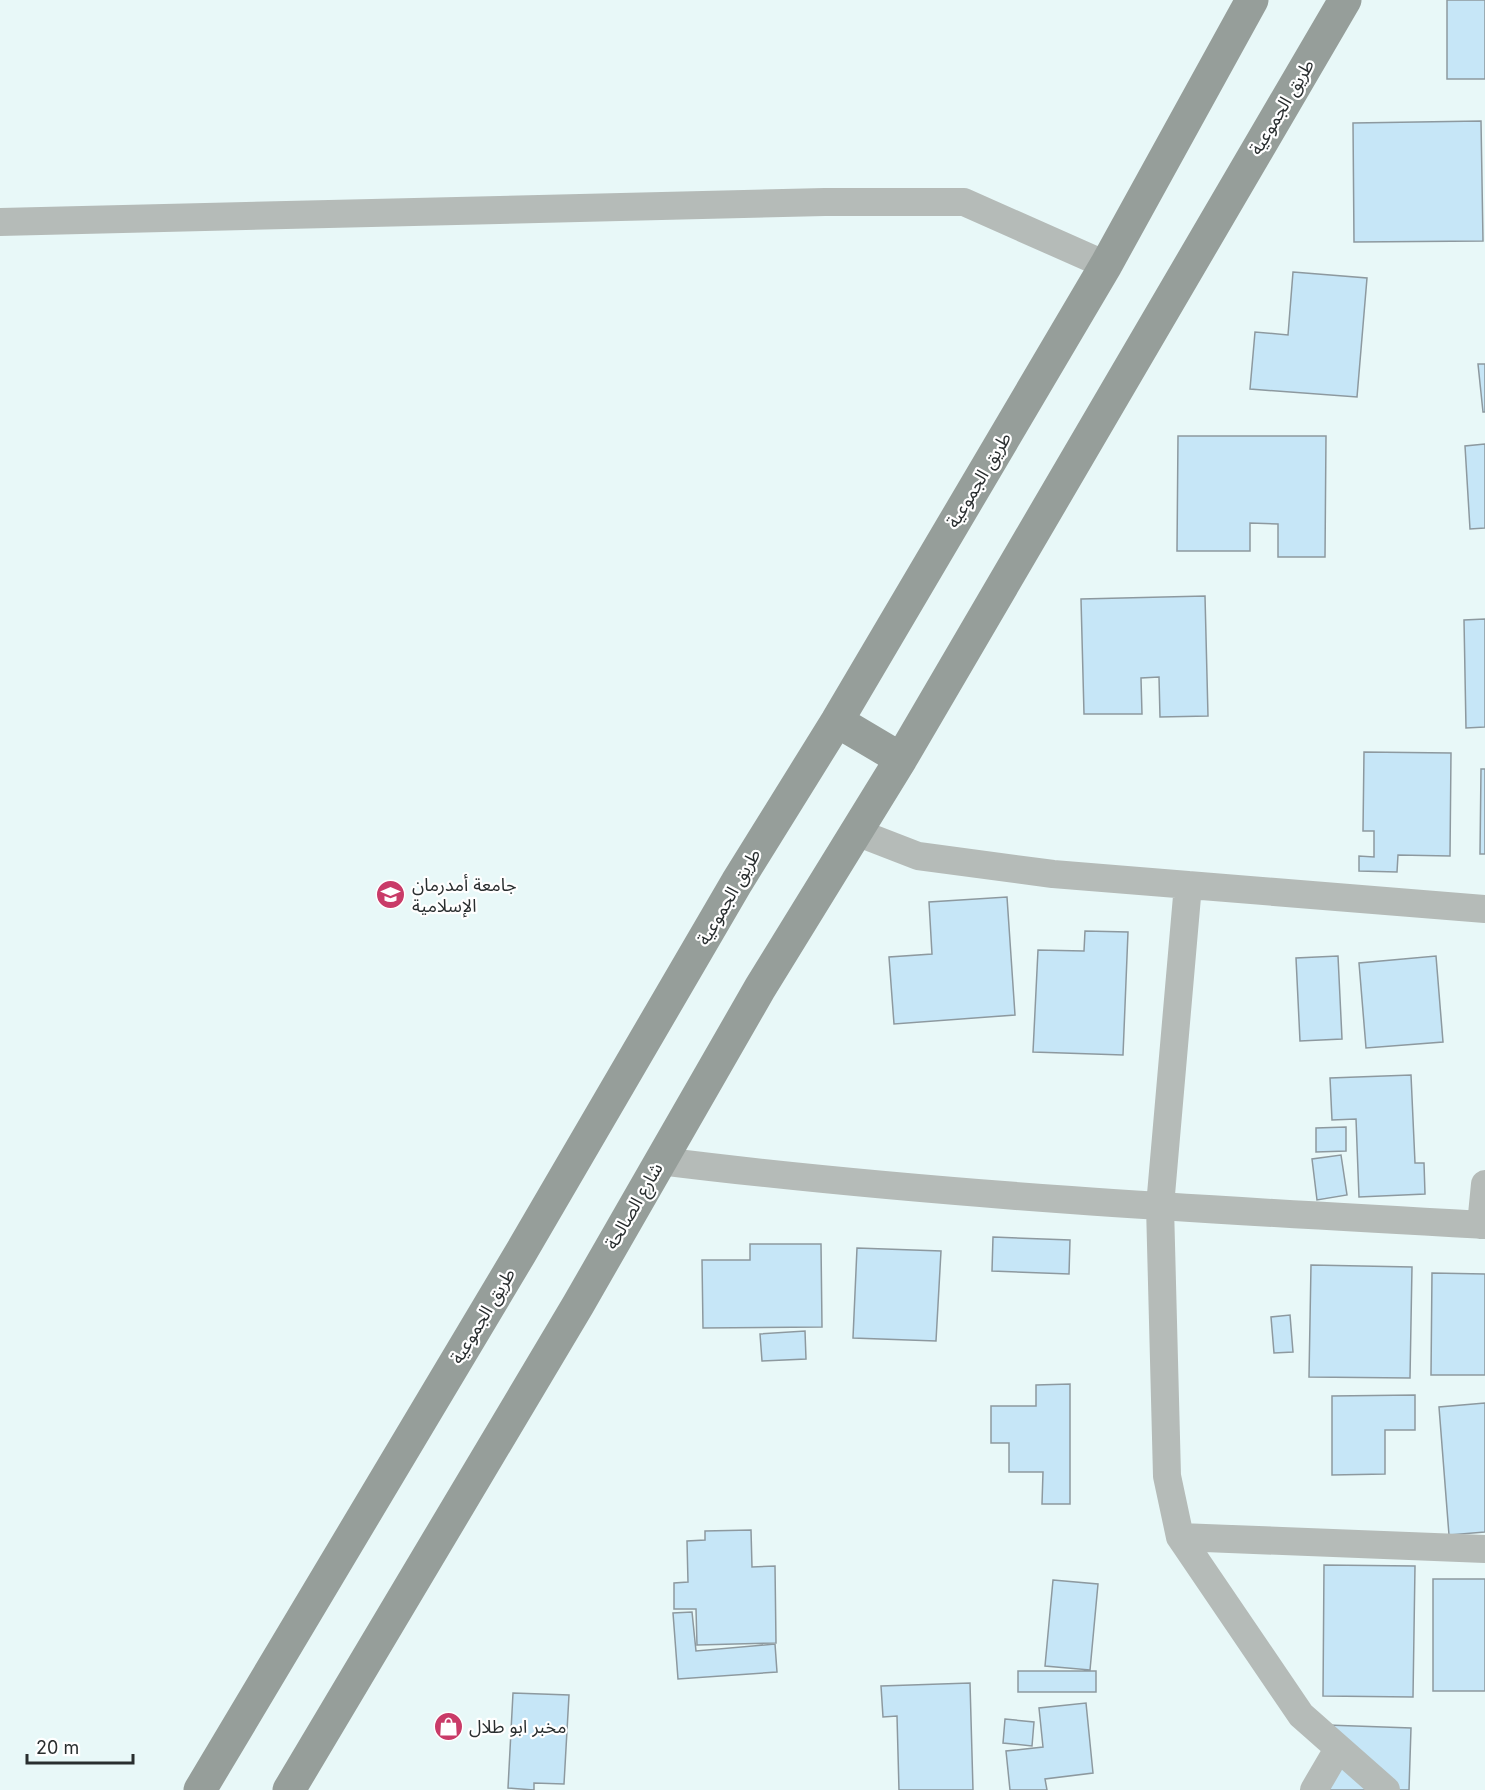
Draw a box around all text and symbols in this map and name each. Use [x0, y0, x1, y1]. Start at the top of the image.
street label: طريق الجموعية [1245, 55, 1319, 159]
street label: طريق الجموعية [942, 428, 1016, 532]
street label: طريق الجموعية [693, 845, 765, 949]
place label: جامعة أمدرمان الإسلامية [412, 874, 517, 918]
school or university icon: جامعة أمدرمان الإسلامية [375, 879, 407, 911]
street label: شارع الصالحة [600, 1159, 670, 1255]
street label: طريق الجموعية [446, 1264, 520, 1368]
shop icon: مخبر ابو طلال [432, 1711, 464, 1743]
place label: مخبر ابو طلال [469, 1716, 566, 1738]
scale bar [27, 1727, 134, 1765]
text: 20 m [36, 1737, 79, 1758]

